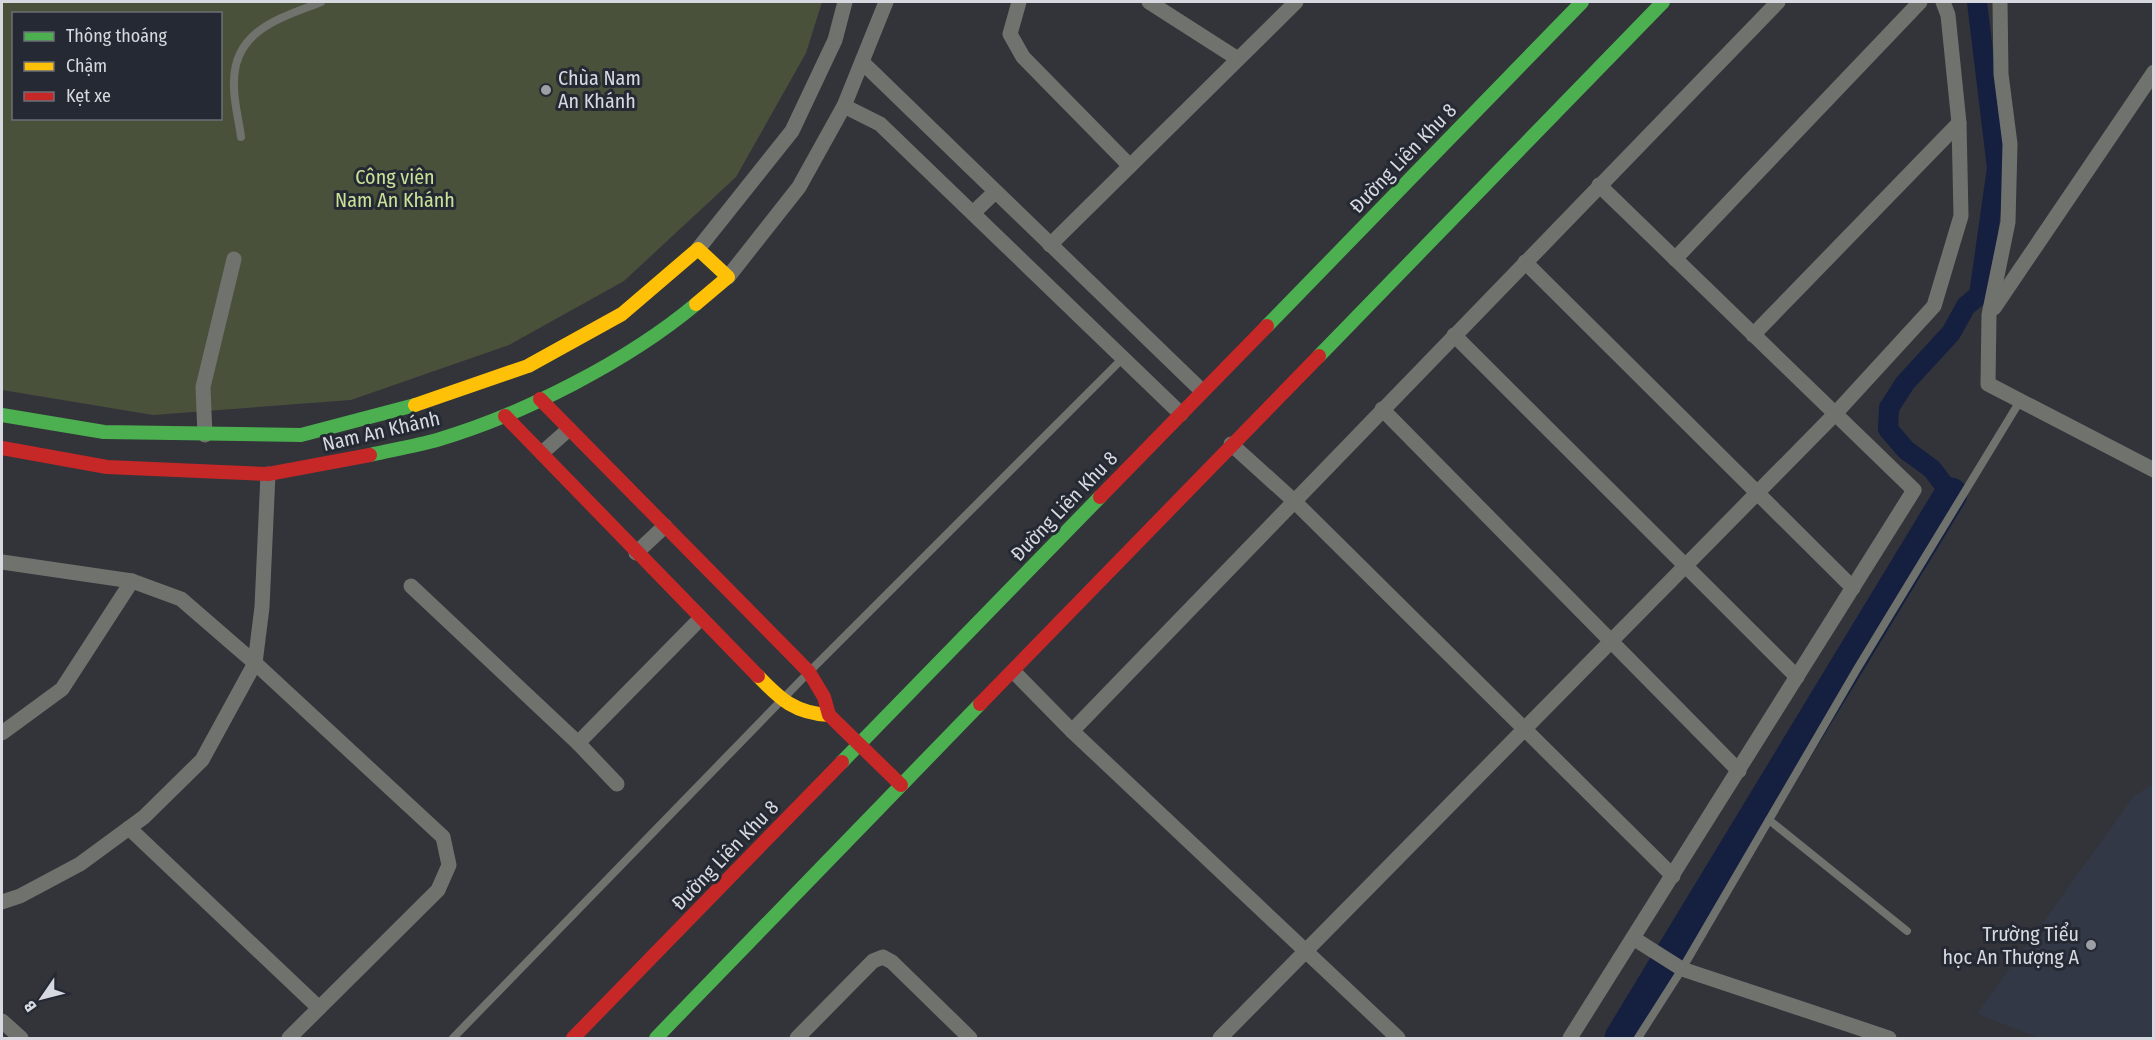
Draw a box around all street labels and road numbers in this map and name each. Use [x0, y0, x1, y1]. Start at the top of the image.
street label: Đường Liên Khu 8 [1345, 98, 1461, 218]
street label: Nam An Khánh [320, 406, 442, 456]
street label: Đường Liên Khu 8 [1006, 446, 1122, 566]
street label: Đường Liên Khu 8 [667, 795, 783, 915]

